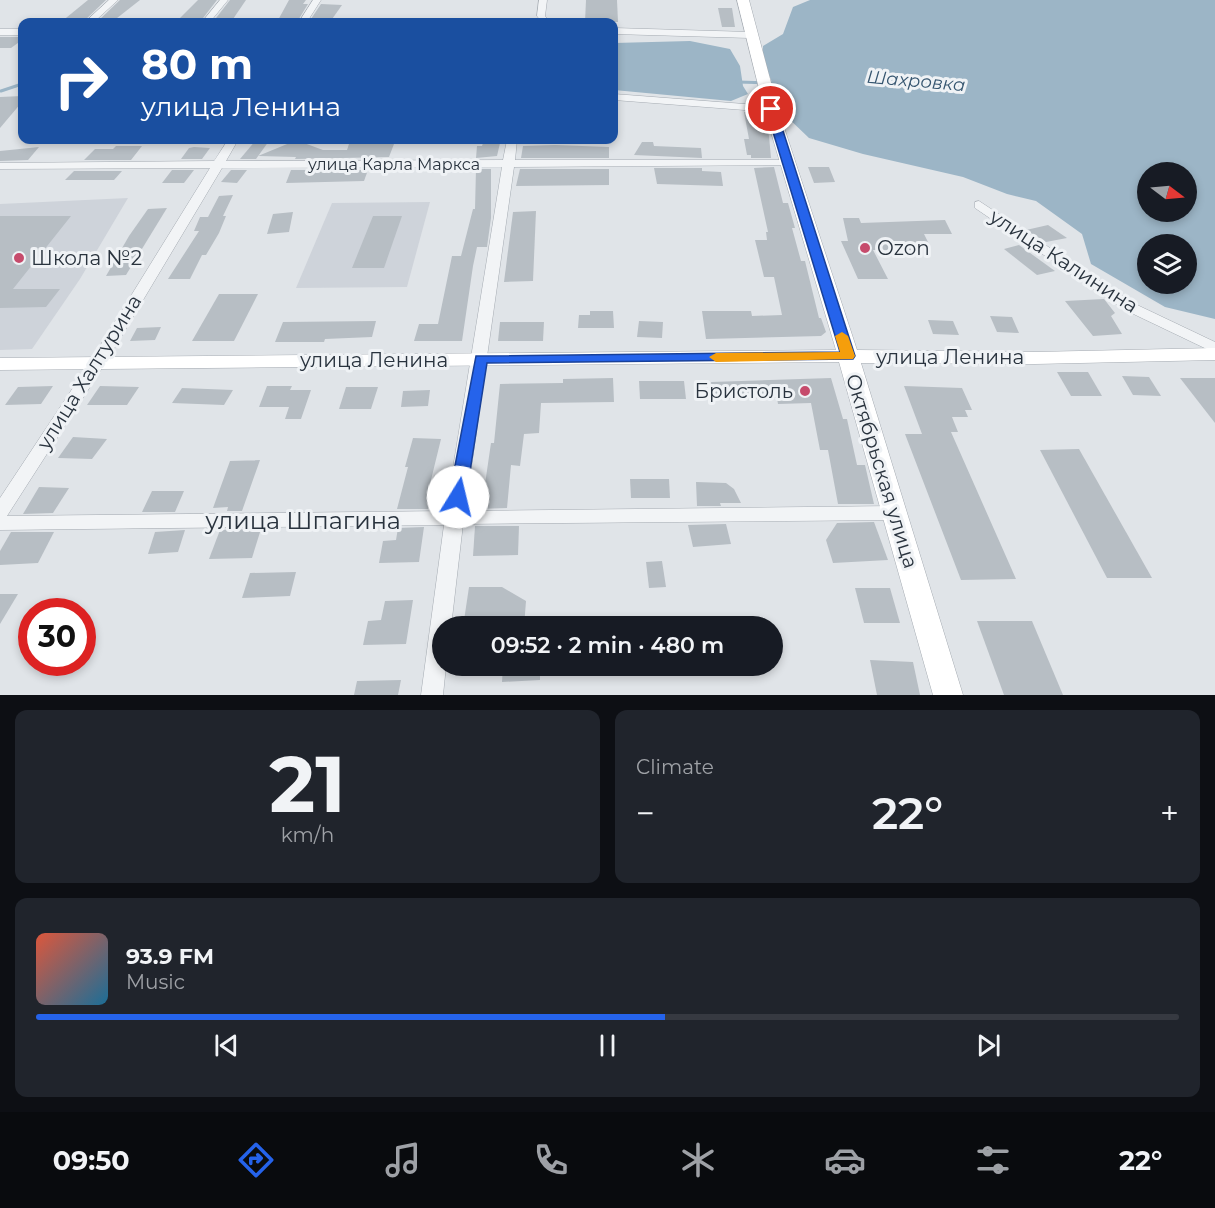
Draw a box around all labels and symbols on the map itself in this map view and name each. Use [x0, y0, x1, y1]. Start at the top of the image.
water label: Шахровка [866, 66, 966, 96]
pin [745, 83, 796, 134]
street label: улица Карла Маркса [307, 155, 480, 174]
north arrow [1137, 162, 1197, 222]
street label: улица Калинина [985, 204, 1143, 318]
place label: Ozon [877, 236, 930, 260]
marker: Ozon [858, 241, 872, 255]
place label: Школа №2 [31, 246, 142, 270]
marker: Школа №2 [12, 251, 26, 265]
street label: улица Халтурина [31, 290, 146, 455]
street label: улица Ленина [875, 345, 1024, 369]
street label: улица Ленина [299, 348, 448, 372]
street label: Октябрьская улица [841, 371, 923, 571]
place label: Бристоль [694, 379, 793, 403]
marker: Бристоль [798, 384, 812, 398]
position arrow [426, 465, 490, 529]
street label: улица Шпагина [204, 506, 401, 535]
speed limit sign: 30 [18, 598, 96, 676]

